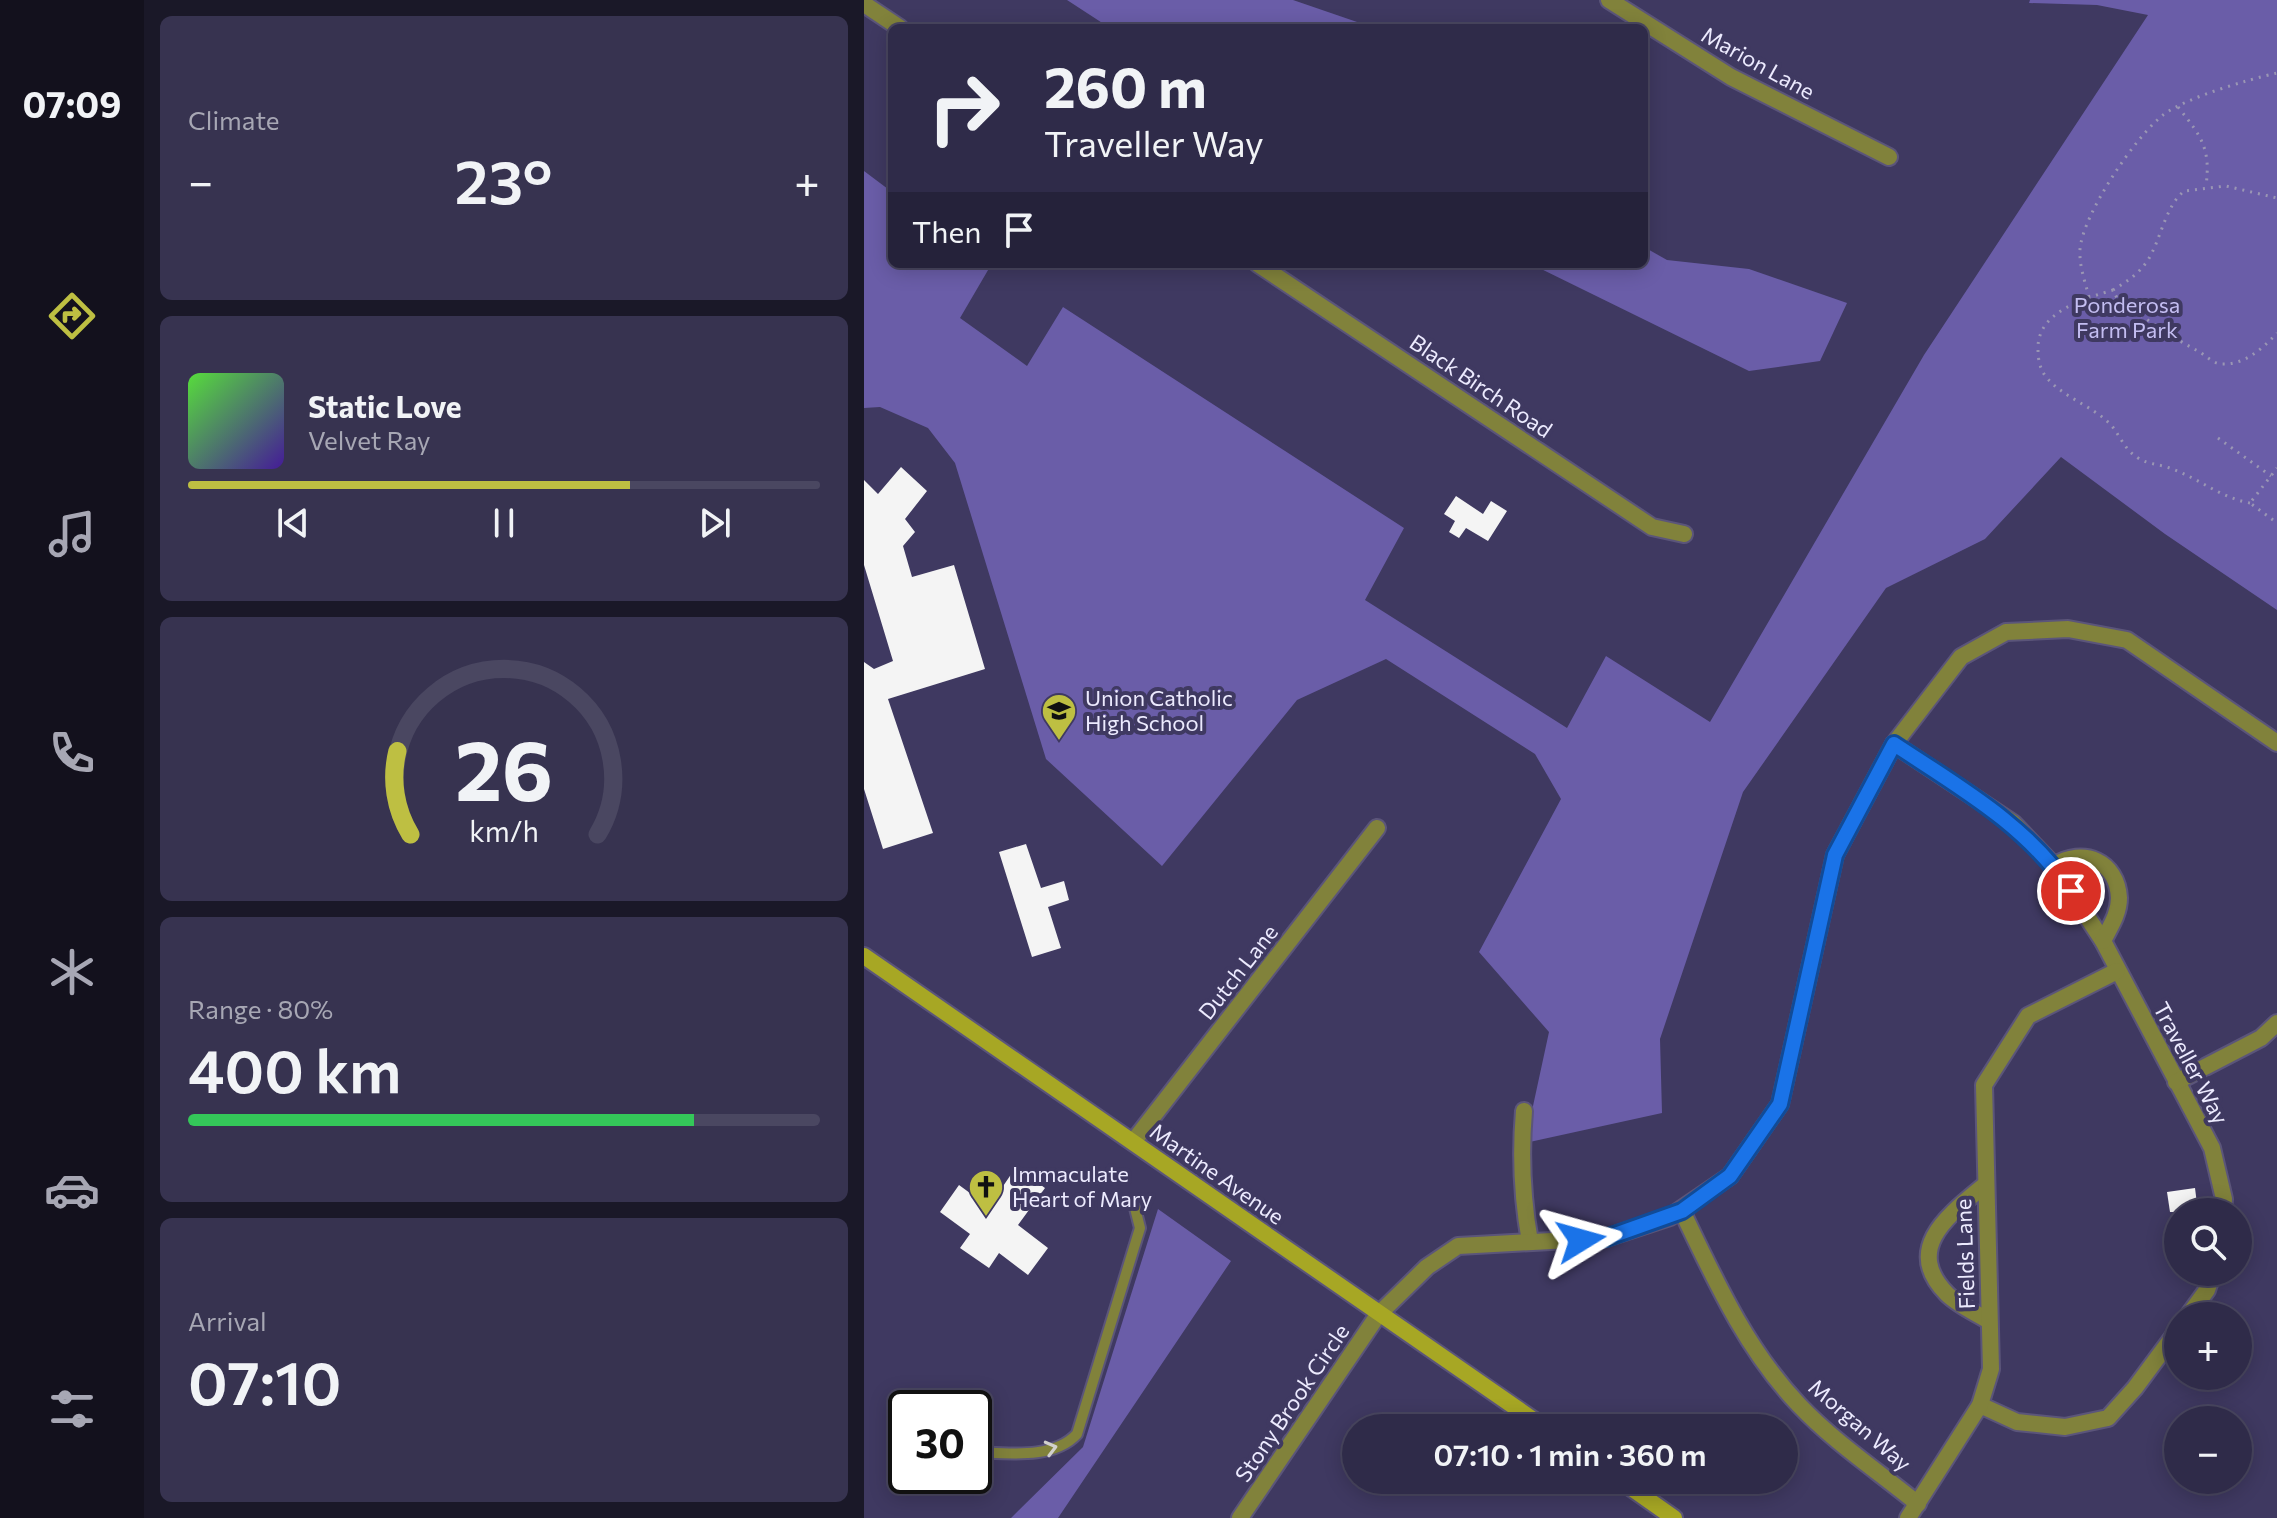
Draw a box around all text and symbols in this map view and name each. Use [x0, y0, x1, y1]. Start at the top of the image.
street label: Marion Lane [1697, 20, 1819, 105]
text: 260 m [1044, 51, 1207, 120]
icon: right [912, 56, 1016, 160]
text: 07:09 [22, 81, 122, 125]
text: Climate [188, 104, 280, 135]
text: Traveller Way [1044, 120, 1264, 164]
text: 23° [455, 143, 553, 216]
text: − [188, 153, 213, 207]
text: + [794, 153, 820, 207]
icon: arrive [997, 208, 1041, 252]
text: Then [912, 212, 981, 249]
icon: directions [44, 288, 100, 344]
park label: Ponderosa Farm Park [2074, 291, 2180, 343]
street label: Black Birch Road [1405, 328, 1557, 443]
text: Static Love [308, 387, 462, 424]
text: Velvet Ray [308, 424, 431, 455]
icon: previous [271, 501, 315, 545]
icon: pause [482, 501, 526, 545]
icon: next [693, 501, 737, 545]
icon: music [44, 506, 100, 562]
place label: Union Catholic High School [1085, 684, 1233, 736]
school or university icon: Union Catholic High School [1040, 692, 1078, 742]
text: 26 [455, 716, 553, 818]
icon: phone [44, 725, 100, 781]
text: km/h [469, 813, 539, 848]
pin [2037, 857, 2105, 925]
icon: arrive [2049, 869, 2093, 913]
street label: Dutch Lane [1192, 919, 1283, 1025]
icon: climate [44, 944, 100, 1000]
text: Range · 80% [188, 993, 333, 1024]
street label: Traveller Way [2148, 997, 2235, 1128]
text: 400 km [188, 1032, 401, 1105]
street label: Martine Avenue [1145, 1117, 1290, 1230]
place label: Immaculate Heart of Mary [1012, 1160, 1152, 1212]
icon: car [44, 1162, 100, 1218]
church icon: Immaculate Heart of Mary [967, 1168, 1005, 1218]
position arrow [1539, 1198, 1623, 1282]
street label: Fields Lane [1949, 1198, 1980, 1310]
map controls [2164, 1198, 2252, 1494]
button: search [2164, 1198, 2252, 1286]
button: + [2164, 1302, 2252, 1390]
text: Arrival [188, 1305, 267, 1336]
street label: Stony Brook Circle [1229, 1319, 1354, 1487]
text: 07:10 [188, 1344, 341, 1417]
street label: Morgan Way [1804, 1373, 1917, 1476]
icon: filters [44, 1381, 100, 1437]
speed limit sign: 30 [888, 1390, 992, 1494]
button: − [2164, 1406, 2252, 1494]
text: 07:10 · 1 min · 360 m [1433, 1435, 1707, 1472]
one-way arrow [1044, 1441, 1058, 1458]

